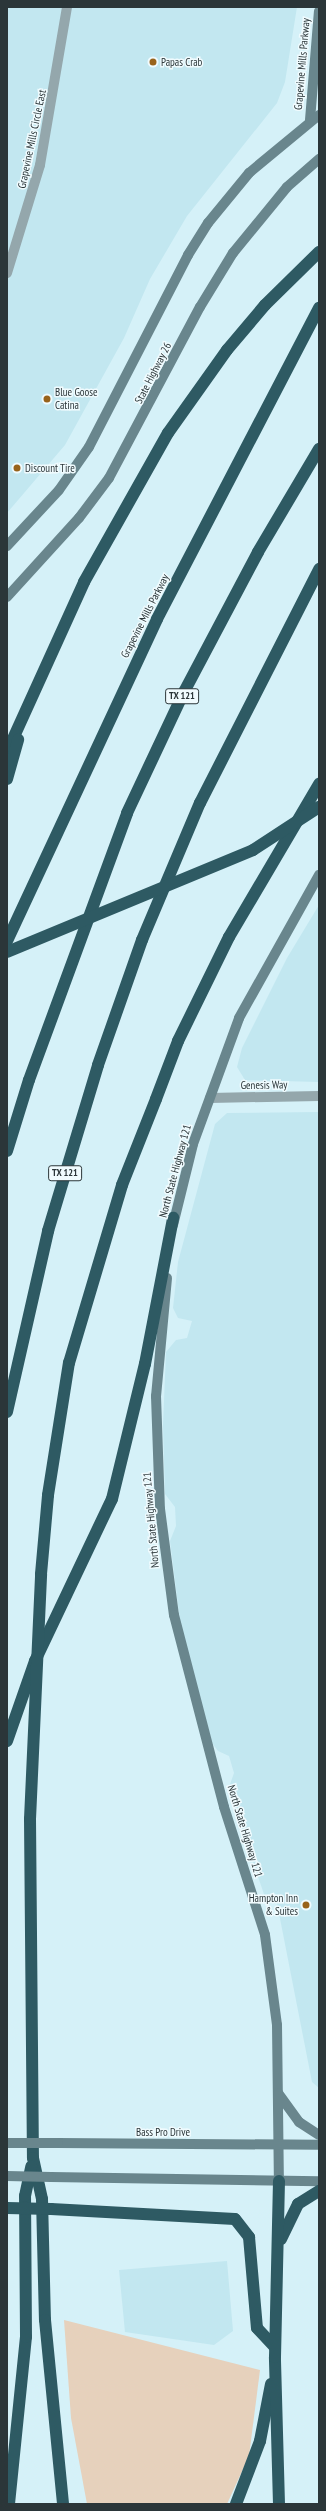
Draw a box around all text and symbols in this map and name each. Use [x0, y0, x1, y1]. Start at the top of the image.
street label: Grapevine Mills Parkway [291, 17, 313, 111]
place label: Papas Crab [161, 55, 202, 69]
marker: Papas Crab [148, 57, 158, 67]
street label: Grapevine Mills Circle East [15, 88, 49, 190]
street label: State Highway 26 [132, 340, 174, 406]
place label: Blue Goose Catina [55, 386, 98, 412]
marker: Blue Goose Catina [42, 394, 52, 404]
place label: Discount Tire [25, 461, 75, 475]
marker: Discount Tire [12, 463, 22, 473]
street label: Grapevine Mills Parkway [118, 572, 172, 660]
road number: TX 121 [164, 688, 200, 704]
street label: Genesis Way [240, 1078, 288, 1092]
street label: North State Highway 121 [156, 1123, 194, 1219]
road number: TX 121 [47, 1165, 83, 1181]
street label: North State Highway 121 [140, 1472, 162, 1568]
street label: North State Highway 121 [225, 1783, 265, 1879]
place label: Hampton Inn & Suites [249, 1892, 298, 1918]
marker: Hampton Inn & Suites [301, 1900, 311, 1910]
street label: Bass Pro Drive [136, 2125, 190, 2139]

